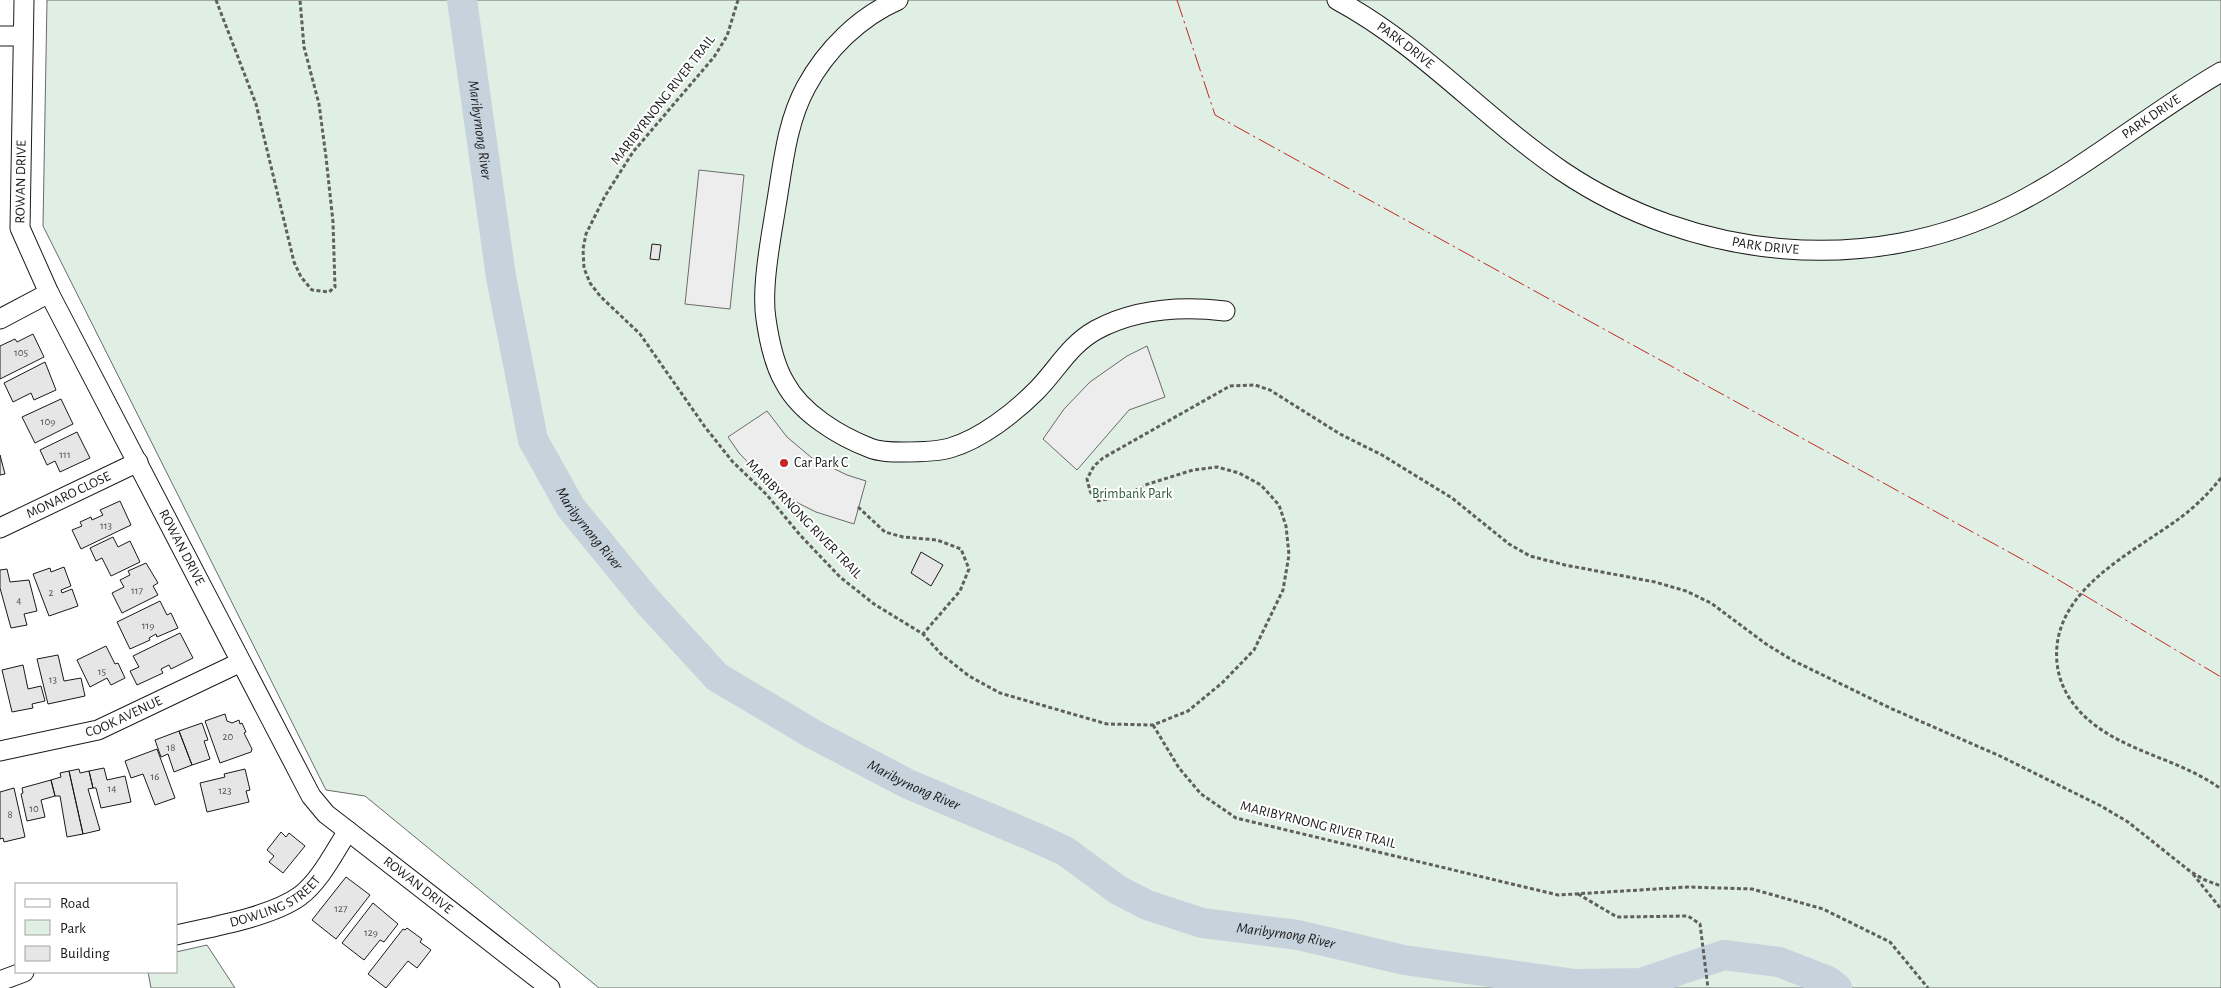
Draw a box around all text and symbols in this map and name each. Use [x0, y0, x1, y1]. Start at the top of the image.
street label: PARK DRIVE [1374, 19, 1437, 71]
street label: MARIBYRNONG RIVER TRAIL [608, 33, 718, 167]
water label: Maribyrnong River [466, 79, 495, 181]
street label: PARK DRIVE [2120, 92, 2183, 142]
street label: ROWAN DRIVE [13, 140, 29, 224]
street label: PARK DRIVE [1731, 235, 1800, 257]
house number: 105 [14, 347, 28, 358]
house number: 109 [41, 416, 55, 427]
house number: 111 [59, 449, 71, 460]
place label: Car Park C [794, 456, 848, 470]
street label: MARIBYRNONG RIVER TRAIL [743, 457, 865, 581]
marker: Car Park C [778, 457, 790, 469]
street label: MONARO CLOSE [24, 469, 113, 521]
water label: Maribyrnong River [553, 485, 626, 573]
park label: Brimbank Park [1092, 487, 1173, 501]
street label: ROWAN DRIVE [156, 507, 207, 588]
house number: 113 [100, 520, 113, 531]
house number: 117 [131, 585, 143, 596]
house number: 2 [48, 587, 54, 598]
house number: 4 [16, 595, 22, 606]
house number: 119 [142, 620, 154, 631]
house number: 15 [98, 666, 107, 677]
house number: 13 [49, 674, 58, 685]
street label: COOK AVENUE [84, 693, 165, 739]
house number: 20 [223, 731, 234, 742]
house number: 18 [167, 742, 176, 753]
water label: Maribyrnong River [865, 757, 963, 813]
house number: 16 [151, 771, 159, 782]
house number: 14 [107, 783, 117, 794]
house number: 123 [218, 785, 232, 796]
street label: MARIBYRNONG RIVER TRAIL [1239, 799, 1397, 851]
house number: 10 [29, 803, 39, 814]
house number: 8 [7, 809, 13, 820]
street label: ROWAN DRIVE [381, 854, 455, 917]
street label: DOWLING STREET [228, 873, 324, 930]
legend [15, 883, 178, 973]
text: Road [60, 896, 90, 911]
house number: 127 [334, 903, 348, 914]
water label: Maribyrnong River [1236, 920, 1338, 951]
text: Park [60, 921, 86, 936]
house number: 129 [364, 927, 378, 938]
text: Building [60, 946, 110, 961]

